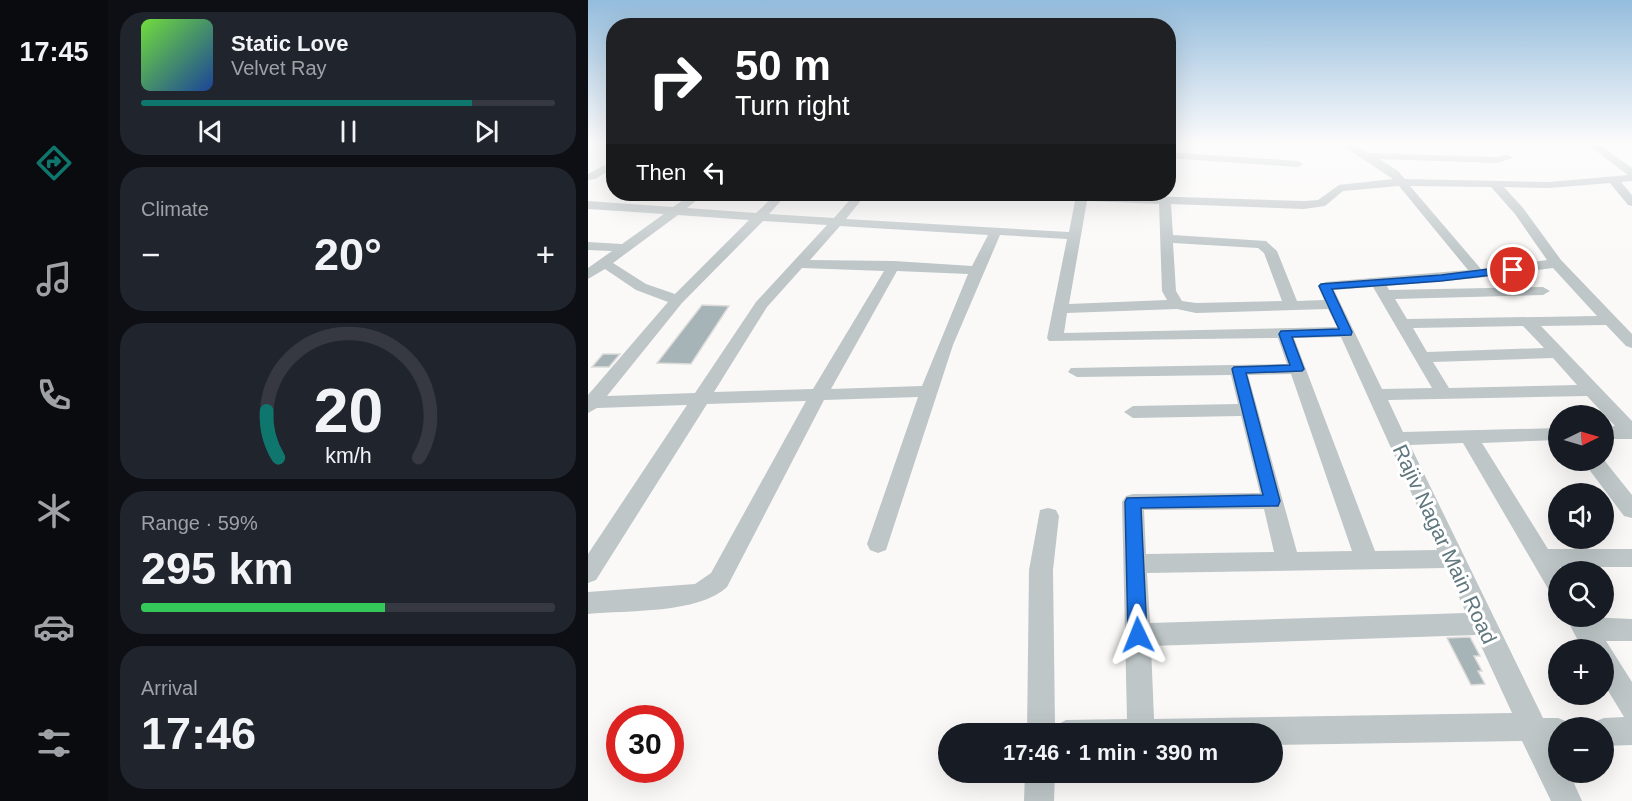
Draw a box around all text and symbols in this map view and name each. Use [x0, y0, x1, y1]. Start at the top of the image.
text: Static Love [231, 31, 348, 56]
text: 17:45 [19, 37, 89, 67]
icon: right [636, 42, 714, 120]
text: 50 m [735, 42, 831, 89]
text: Velvet Ray [231, 57, 327, 79]
text: Turn right [735, 91, 850, 121]
icon: previous [194, 115, 227, 148]
icon: pause [332, 115, 365, 148]
icon: next [470, 115, 503, 148]
icon: directions [33, 142, 75, 184]
icon: left [698, 156, 731, 189]
text: Then [636, 160, 686, 185]
text: Climate [141, 198, 209, 220]
text: 20° [314, 229, 382, 280]
text: − [141, 236, 160, 273]
text: + [536, 236, 555, 273]
pin [1487, 244, 1538, 295]
icon: arrive [1496, 253, 1529, 286]
icon: music [33, 258, 75, 300]
icon: phone [33, 374, 75, 416]
text: 20 [313, 376, 383, 445]
north arrow [1548, 405, 1614, 471]
map controls [1548, 405, 1614, 783]
street label: Rajiv Nagar Main Road [1389, 441, 1501, 647]
text: km/h [325, 444, 371, 468]
button: sound [1548, 483, 1614, 549]
icon: climate [33, 490, 75, 532]
text: Range · 59% [141, 512, 258, 534]
text: 295 km [141, 543, 294, 594]
button: search [1548, 561, 1614, 627]
position arrow [1106, 603, 1170, 667]
icon: car [33, 606, 75, 648]
button: + [1548, 639, 1614, 705]
text: Arrival [141, 677, 198, 699]
speed limit sign: 30 [606, 705, 684, 783]
text: 17:46 [141, 708, 256, 759]
button: − [1548, 717, 1614, 783]
icon: filters [33, 722, 75, 764]
text: 17:46 · 1 min · 390 m [1003, 740, 1218, 765]

